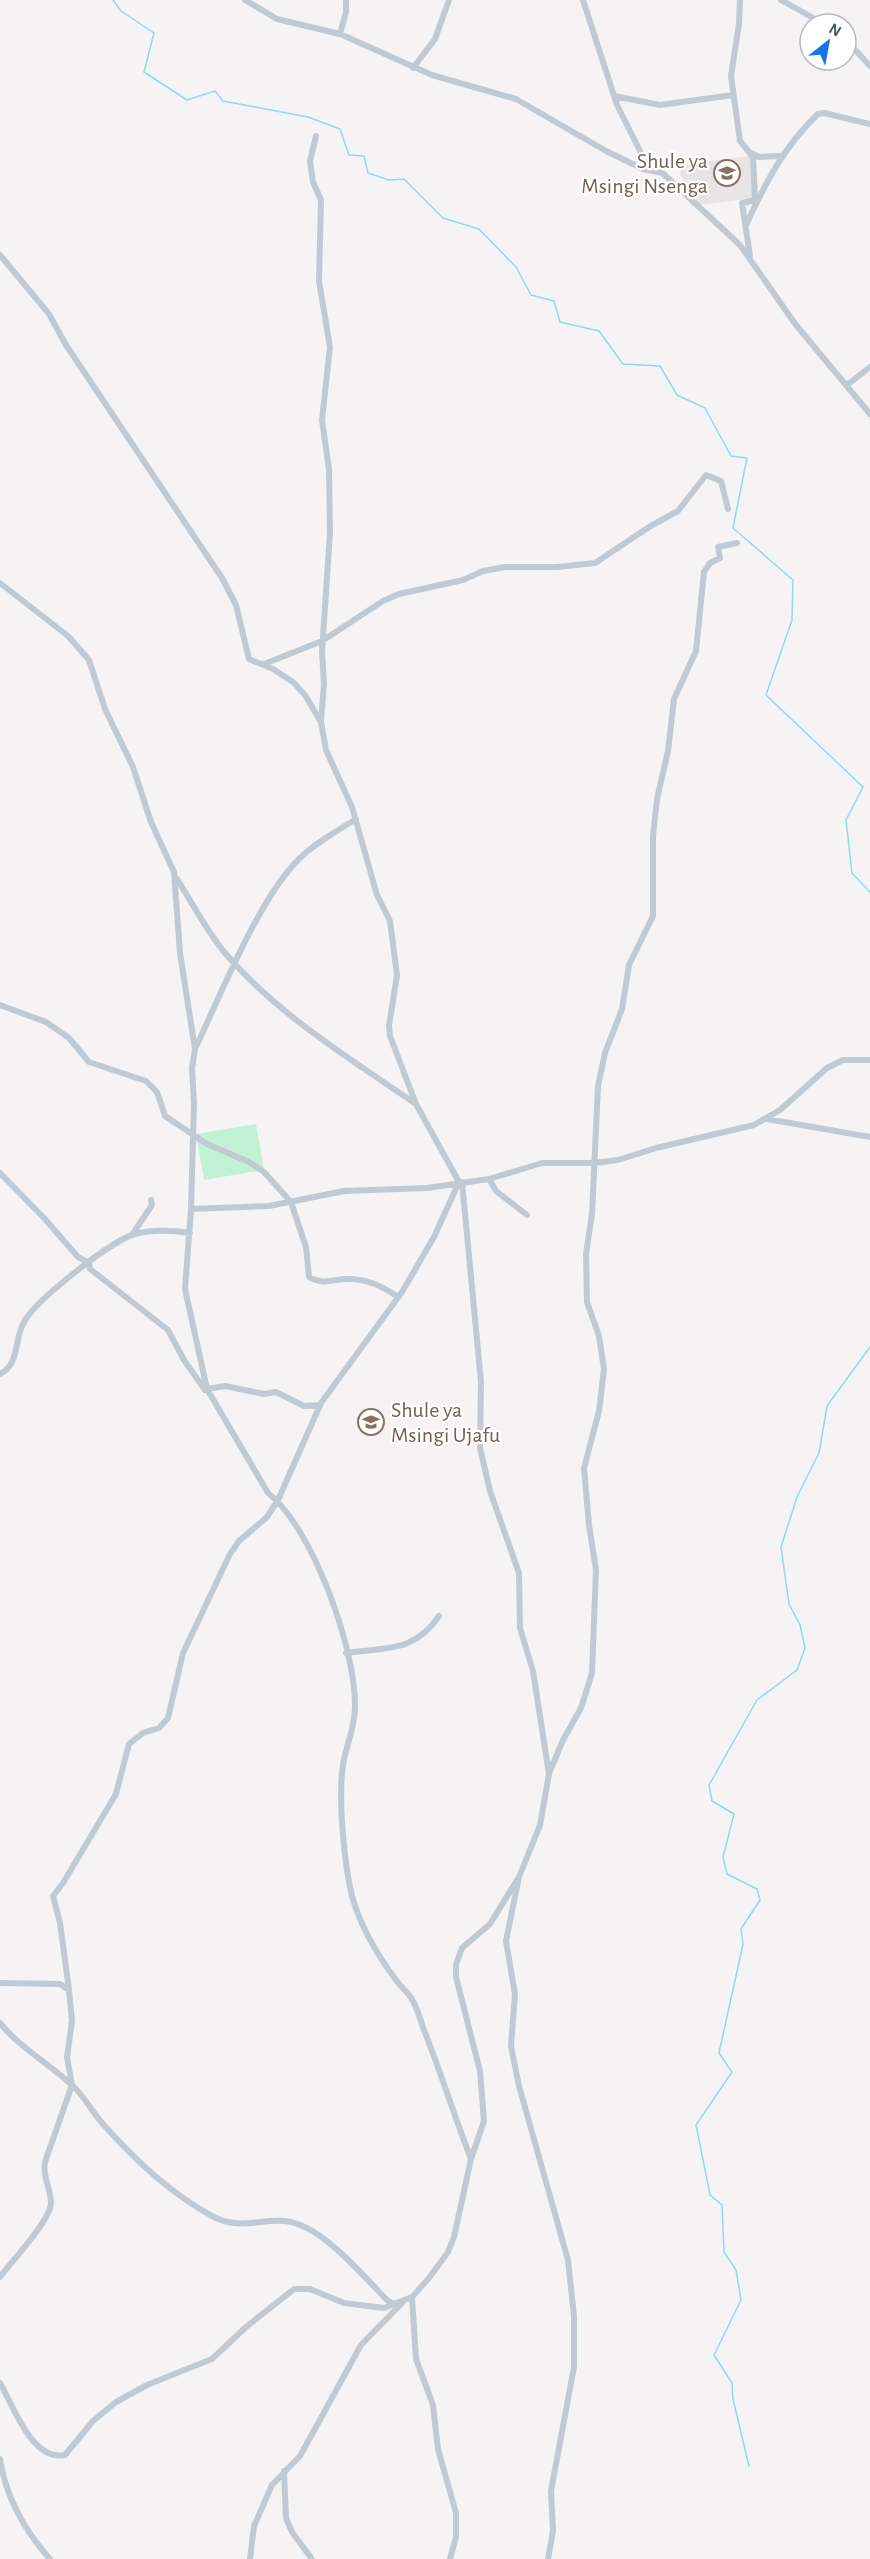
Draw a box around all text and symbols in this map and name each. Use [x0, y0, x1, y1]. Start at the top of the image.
north arrow [798, 12, 858, 72]
text: N [826, 20, 844, 40]
place label: Shule ya Msingi Nsenga [581, 150, 708, 197]
school or university icon: Shule ya Msingi Nsenga [712, 158, 742, 188]
place label: Shule ya Msingi Ujafu [391, 1399, 500, 1446]
school or university icon: Shule ya Msingi Ujafu [356, 1407, 386, 1437]

